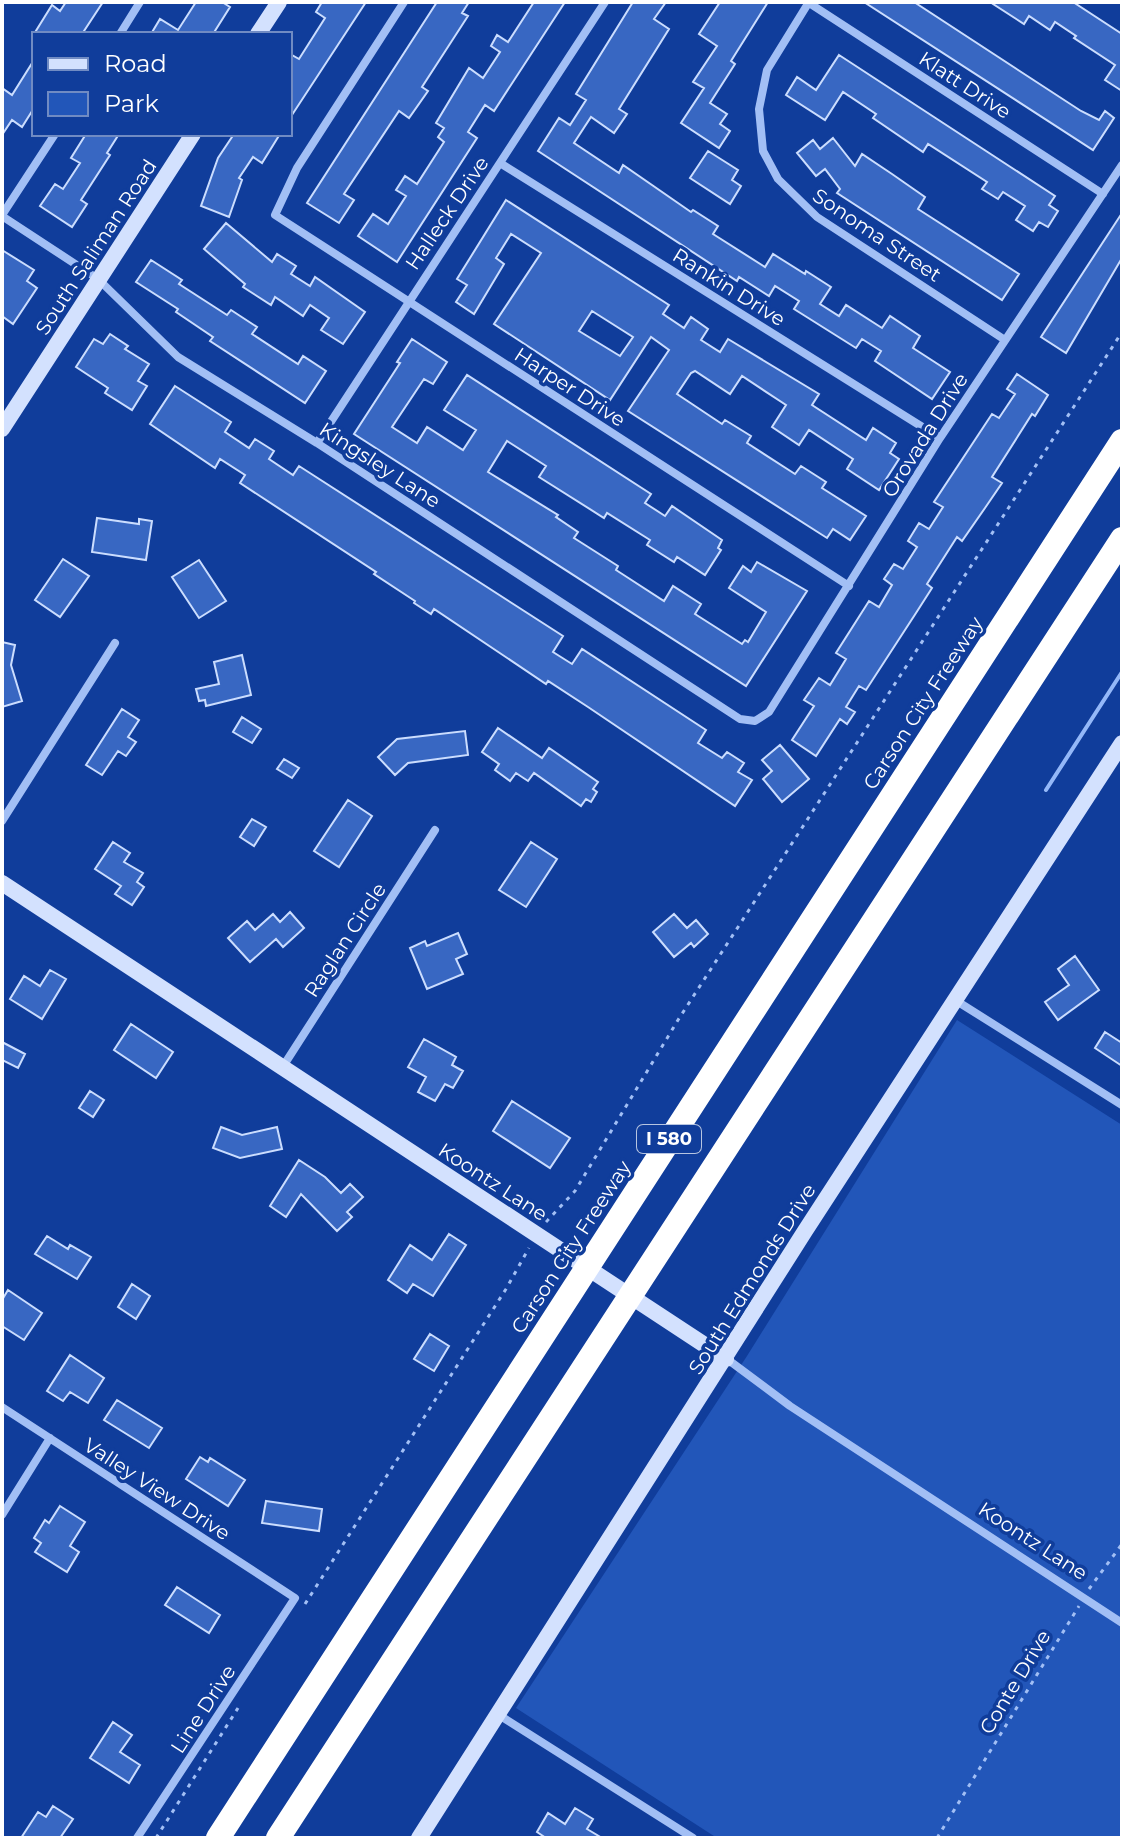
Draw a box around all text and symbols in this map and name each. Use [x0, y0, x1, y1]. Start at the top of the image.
legend [32, 32, 292, 136]
street label: Klatt Drive [914, 46, 1016, 124]
text: Road [104, 49, 167, 78]
text: Park [104, 89, 159, 118]
street label: Halleck Drive [400, 152, 494, 274]
street label: South Saliman Road [30, 155, 162, 339]
street label: Sonoma Street [808, 183, 946, 287]
street label: Rankin Drive [668, 243, 790, 331]
street label: Harper Drive [510, 342, 630, 432]
street label: Orovada Drive [877, 368, 973, 502]
street label: Kingsley Lane [315, 417, 445, 513]
street label: Carson City Freeway [858, 612, 988, 794]
street label: Raglan Circle [299, 878, 391, 1002]
road number: I 580 [637, 1125, 701, 1153]
street label: Koontz Lane [434, 1138, 552, 1226]
street label: Carson City Freeway [506, 1156, 636, 1338]
street label: South Edmonds Drive [683, 1179, 821, 1379]
street label: Valley View Drive [79, 1433, 235, 1545]
street label: Koontz Lane [974, 1497, 1092, 1585]
street label: Conte Drive [975, 1626, 1055, 1738]
street label: Line Drive [166, 1660, 240, 1758]

